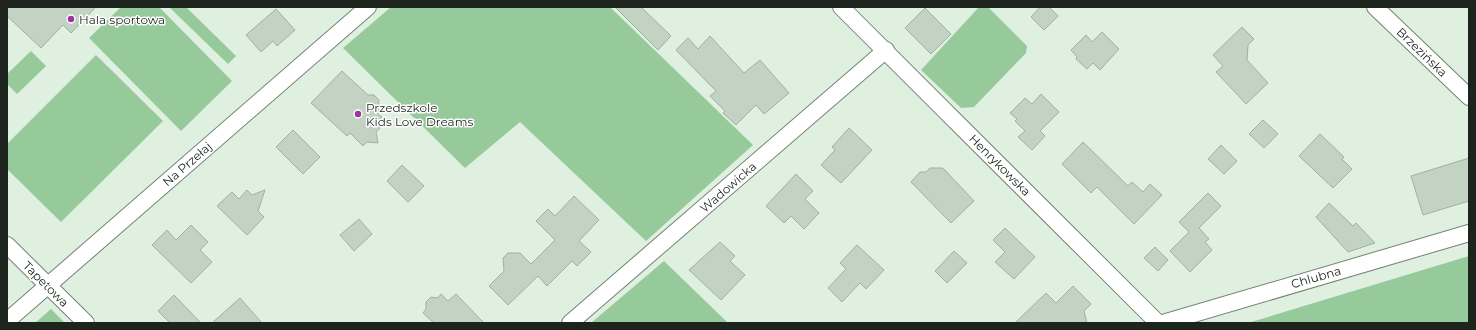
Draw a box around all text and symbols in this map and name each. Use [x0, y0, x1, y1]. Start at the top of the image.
place label: Hala sportowa [79, 12, 165, 27]
marker: Hala sportowa [66, 14, 76, 24]
street label: Brzezińska [1394, 24, 1450, 80]
place label: Przedszkole Kids Love Dreams [366, 100, 473, 129]
marker: Przedszkole Kids Love Dreams [353, 109, 363, 119]
street label: Henrykowska [966, 131, 1034, 199]
street label: Na Przełaj [159, 139, 215, 189]
street label: Wadowicka [697, 158, 759, 216]
street label: Tapetowa [20, 258, 72, 310]
street label: Chlubna [1289, 263, 1343, 291]

